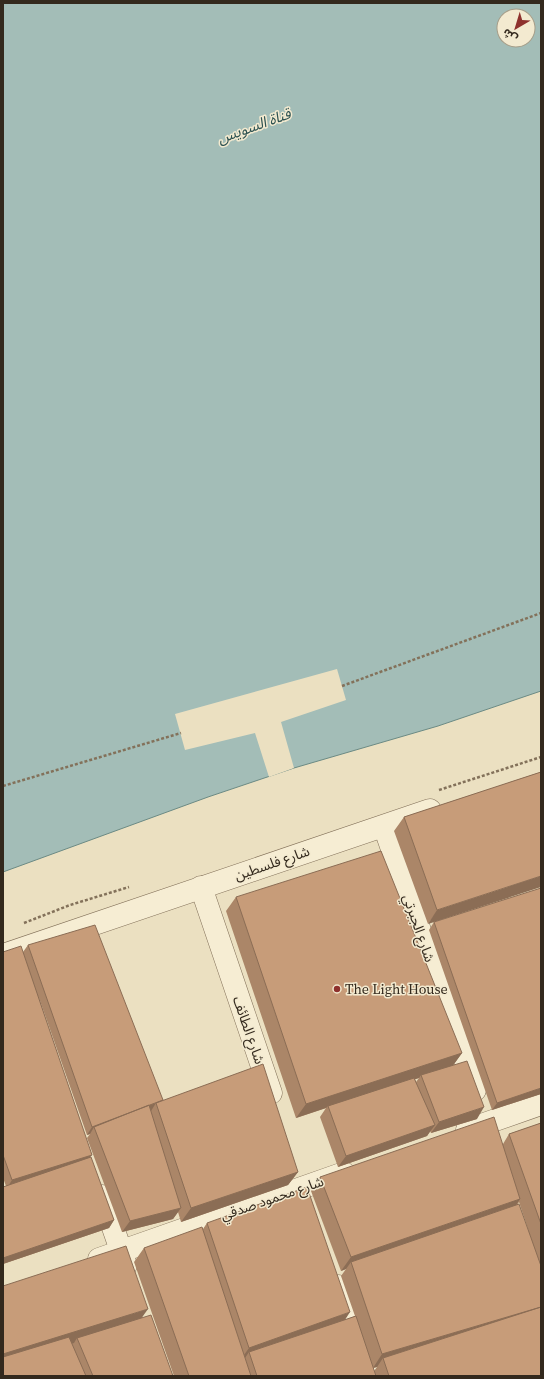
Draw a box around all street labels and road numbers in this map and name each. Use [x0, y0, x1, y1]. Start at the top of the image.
street label: شارع فلسطين [232, 841, 313, 886]
street label: شارع الجبرتي [397, 891, 440, 965]
street label: شارع الطائف [227, 993, 270, 1067]
street label: شارع محمود صدقي [218, 1171, 327, 1226]

